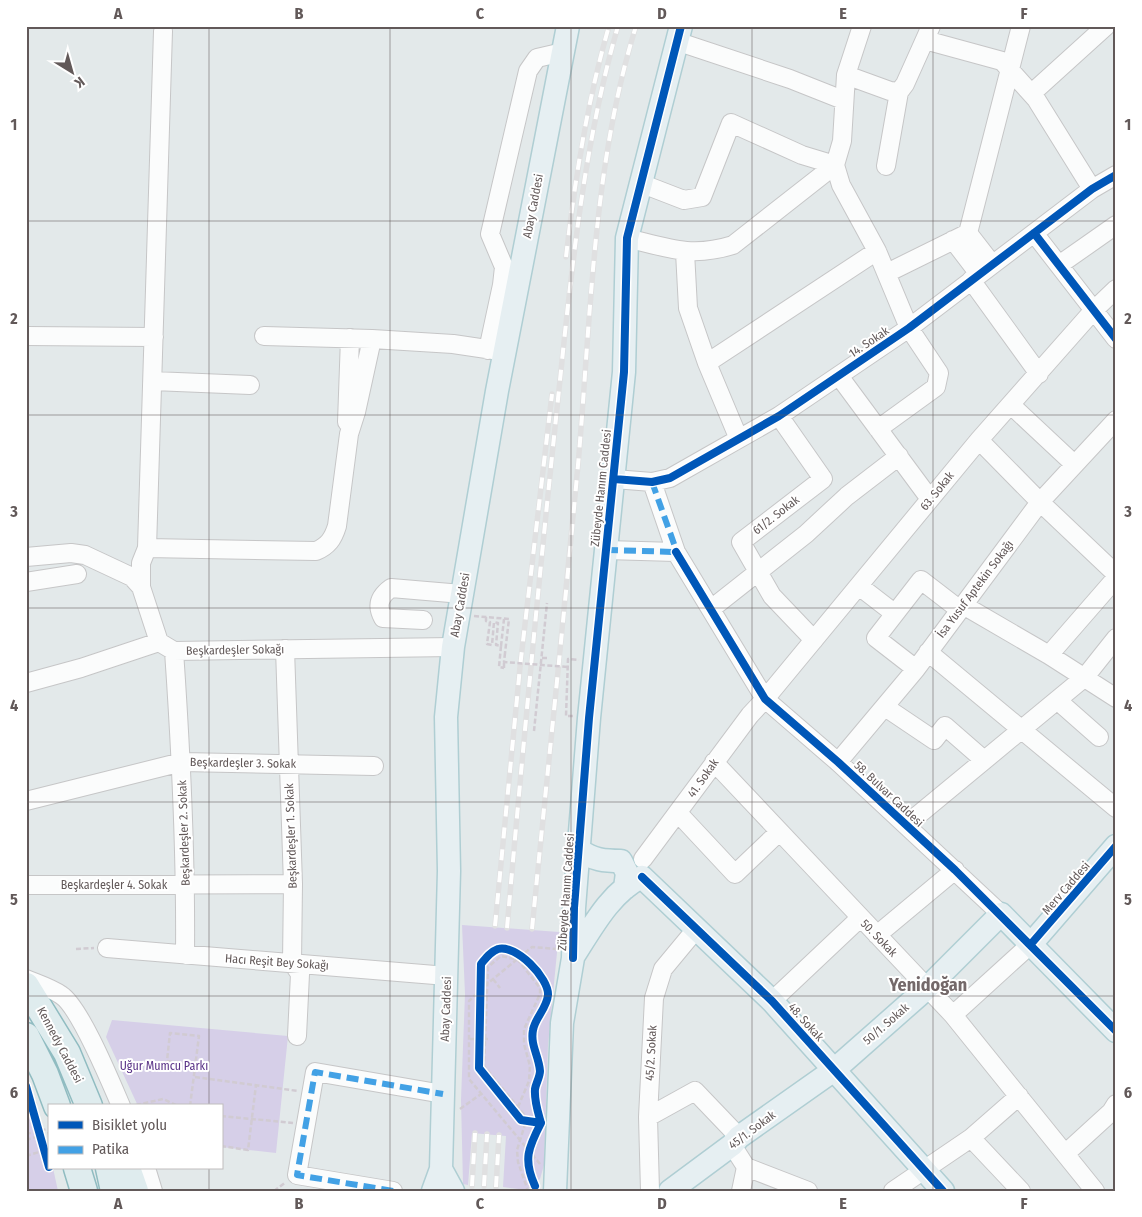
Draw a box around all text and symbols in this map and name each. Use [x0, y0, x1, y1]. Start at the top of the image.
text: A [113, 4, 123, 23]
text: B [295, 4, 304, 23]
text: C [476, 4, 485, 23]
text: D [657, 4, 667, 23]
text: E [839, 4, 847, 23]
text: F [1020, 4, 1028, 23]
north arrow [48, 48, 98, 98]
text: K [70, 73, 88, 92]
text: 1 [11, 115, 17, 134]
text: 1 [1125, 115, 1131, 134]
street label: Abay Caddesi [520, 173, 546, 239]
text: 2 [9, 309, 18, 328]
text: 2 [1123, 309, 1132, 328]
street label: 14. Sokak [846, 323, 892, 360]
street label: Zübeyde Hanım Caddesi [588, 429, 614, 547]
street label: 63. Sokak [917, 468, 957, 513]
street label: 61/2. Sokak [750, 492, 802, 537]
text: 3 [9, 502, 18, 521]
text: 3 [1123, 502, 1132, 521]
street label: İsa Yusuf Aptekin Sokağı [933, 537, 1016, 641]
street label: Abay Caddesi [447, 572, 473, 638]
street label: Beşkardeşler Sokağı [186, 642, 284, 658]
text: 4 [10, 696, 18, 715]
text: 4 [1124, 696, 1132, 715]
street label: Beşkardeşler 3. Sokak [190, 755, 297, 771]
street label: 41. Sokak [685, 755, 722, 800]
street label: 58. Bulvar Caddesi [851, 758, 927, 830]
street label: Beşkardeşler 2. Sokak [175, 779, 193, 886]
street label: Beşkardeşler 1. Sokak [282, 783, 300, 889]
street label: Zübeyde Hanım Caddesi [555, 833, 577, 951]
street label: Merv Caddesi [1039, 859, 1093, 917]
street label: Beşkardeşler 4. Sokak [61, 878, 168, 892]
text: 5 [10, 890, 18, 909]
text: 5 [1124, 890, 1132, 909]
street label: 50. Sokak [858, 916, 900, 960]
street label: Hacı Reşit Bey Sokağı [225, 951, 329, 973]
district label: Yenidoğan [888, 974, 967, 996]
street label: Abay Caddesi [438, 976, 454, 1042]
street label: 48. Sokak [785, 1000, 827, 1044]
street label: 50/1. Sokak [860, 1000, 912, 1048]
street label: Kennedy Caddesi [34, 1005, 86, 1085]
street label: 45/2. Sokak [643, 1024, 659, 1081]
park label: Uğur Mumcu Parkı [120, 1059, 208, 1073]
text: 6 [10, 1083, 18, 1102]
text: 6 [1124, 1083, 1132, 1102]
legend [48, 1104, 222, 1170]
street label: 45/1. Sokak [726, 1108, 779, 1152]
text: Bisiklet yolu [92, 1116, 167, 1134]
text: Patika [92, 1140, 129, 1158]
text: A [113, 1194, 123, 1213]
text: B [295, 1194, 304, 1213]
text: C [476, 1194, 485, 1213]
text: D [657, 1194, 667, 1213]
text: E [839, 1194, 847, 1213]
text: F [1020, 1194, 1028, 1213]

